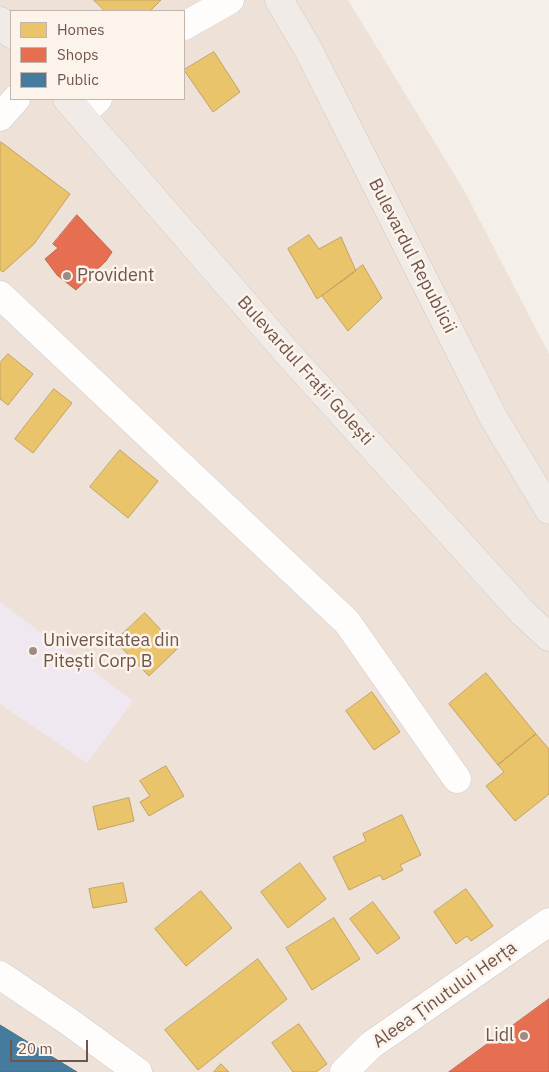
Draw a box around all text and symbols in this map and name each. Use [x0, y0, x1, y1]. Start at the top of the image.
legend [10, 10, 185, 100]
text: Homes [57, 20, 105, 39]
text: Shops [57, 45, 99, 64]
text: Public [57, 70, 99, 89]
street label: Bulevardul Republicii [364, 175, 460, 337]
place label: Provident [77, 265, 154, 287]
marker: Provident [61, 270, 73, 282]
street label: Bulevardul Frații Golești [232, 292, 378, 450]
place label: Universitatea din Pitești Corp B [43, 630, 179, 672]
marker: Universitatea din Pitești Corp B [27, 645, 39, 657]
street label: Aleea Ținutului Herța [369, 937, 521, 1053]
place label: Lidl [485, 1025, 514, 1047]
scale bar [12, 1030, 90, 1062]
marker: Lidl [518, 1030, 530, 1042]
text: 20 m [18, 1039, 53, 1058]

